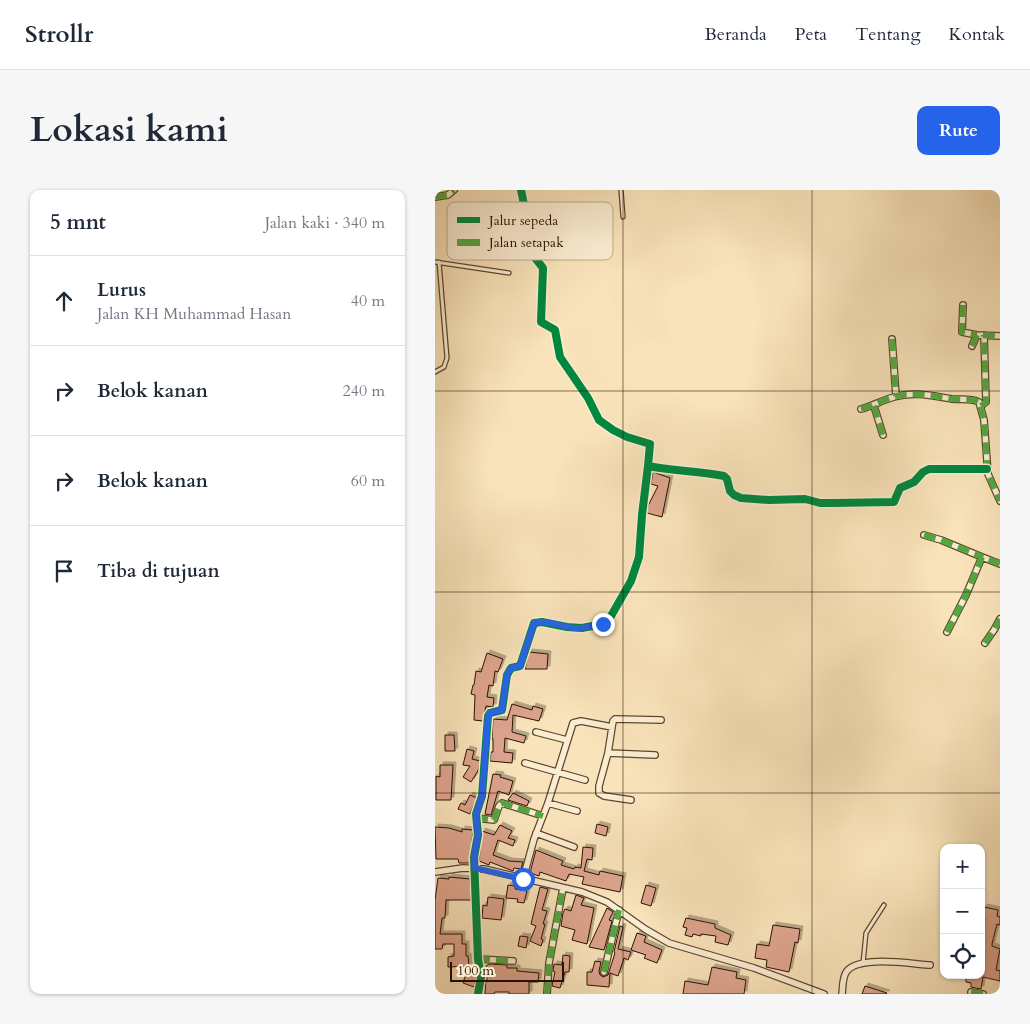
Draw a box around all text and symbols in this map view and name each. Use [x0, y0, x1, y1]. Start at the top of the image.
text: Strollr [25, 18, 93, 51]
text: Beranda [705, 22, 767, 47]
text: Peta [795, 22, 827, 47]
text: Tentang [855, 22, 921, 47]
text: Kontak [949, 22, 1005, 47]
text: Lokasi kami [30, 106, 228, 154]
button: Rute [917, 106, 1000, 155]
legend [447, 202, 613, 260]
text: 5 mnt [50, 208, 106, 237]
text: Jalur sepeda [487, 211, 558, 230]
text: Jalan kaki · 340 m [265, 212, 385, 234]
text: Jalan setapak [487, 233, 564, 252]
text: Lurus [97, 277, 146, 303]
icon: ahead [50, 287, 78, 315]
text: 40 m [351, 290, 385, 312]
text: Jalan KH Muhammad Hasan [97, 303, 291, 325]
icon: right [50, 377, 78, 405]
text: Belok kanan [97, 378, 208, 404]
text: 240 m [343, 380, 385, 402]
icon: right [50, 467, 78, 495]
text: Belok kanan [97, 468, 208, 494]
text: 60 m [351, 470, 385, 492]
icon: arrive [50, 557, 78, 585]
text: Tiba di tujuan [97, 558, 220, 584]
route end [592, 613, 615, 636]
map controls [940, 844, 985, 979]
button: + [940, 844, 985, 889]
route start [512, 868, 535, 891]
button: − [940, 889, 985, 934]
button: locate [940, 934, 985, 979]
scale bar [450, 959, 564, 982]
text: 100 m [457, 961, 494, 980]

